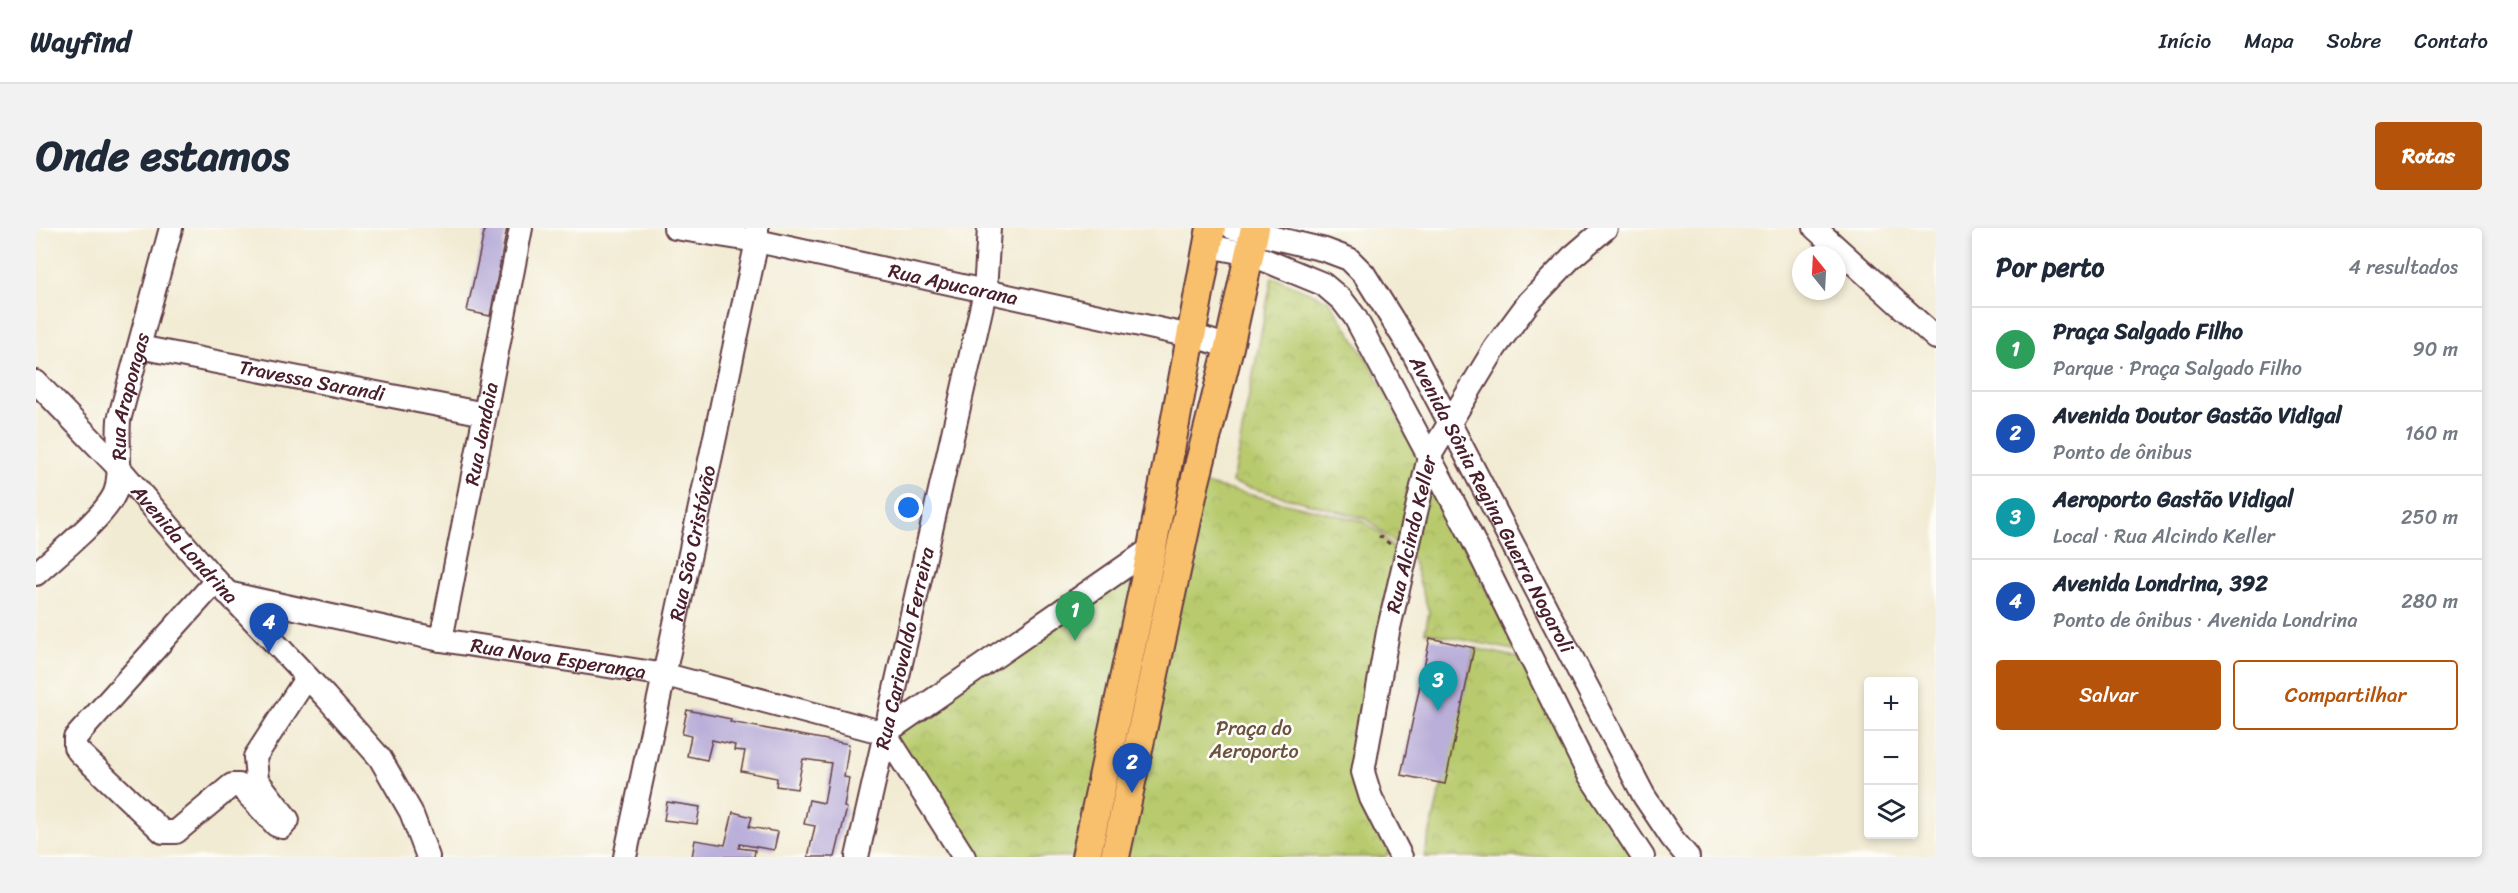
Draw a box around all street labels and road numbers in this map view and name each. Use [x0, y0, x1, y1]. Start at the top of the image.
street label: Rua Apucarana [885, 253, 1021, 315]
street label: Rua Arapongas [101, 328, 160, 461]
street label: Avenida Sônia Regina Guerra Nogaroli [1399, 348, 1584, 660]
street label: Travessa Sarandi [236, 349, 388, 412]
street label: Rua Jandaia [454, 379, 508, 488]
street label: Rua Alcindo Keller [1376, 450, 1447, 617]
street label: Rua São Cristóvão [659, 462, 726, 624]
street label: Avenida Londrina [122, 475, 247, 612]
street label: Rua Cariovaldo Ferreira [864, 543, 944, 753]
street label: Rua Nova Esperança [468, 627, 649, 689]

